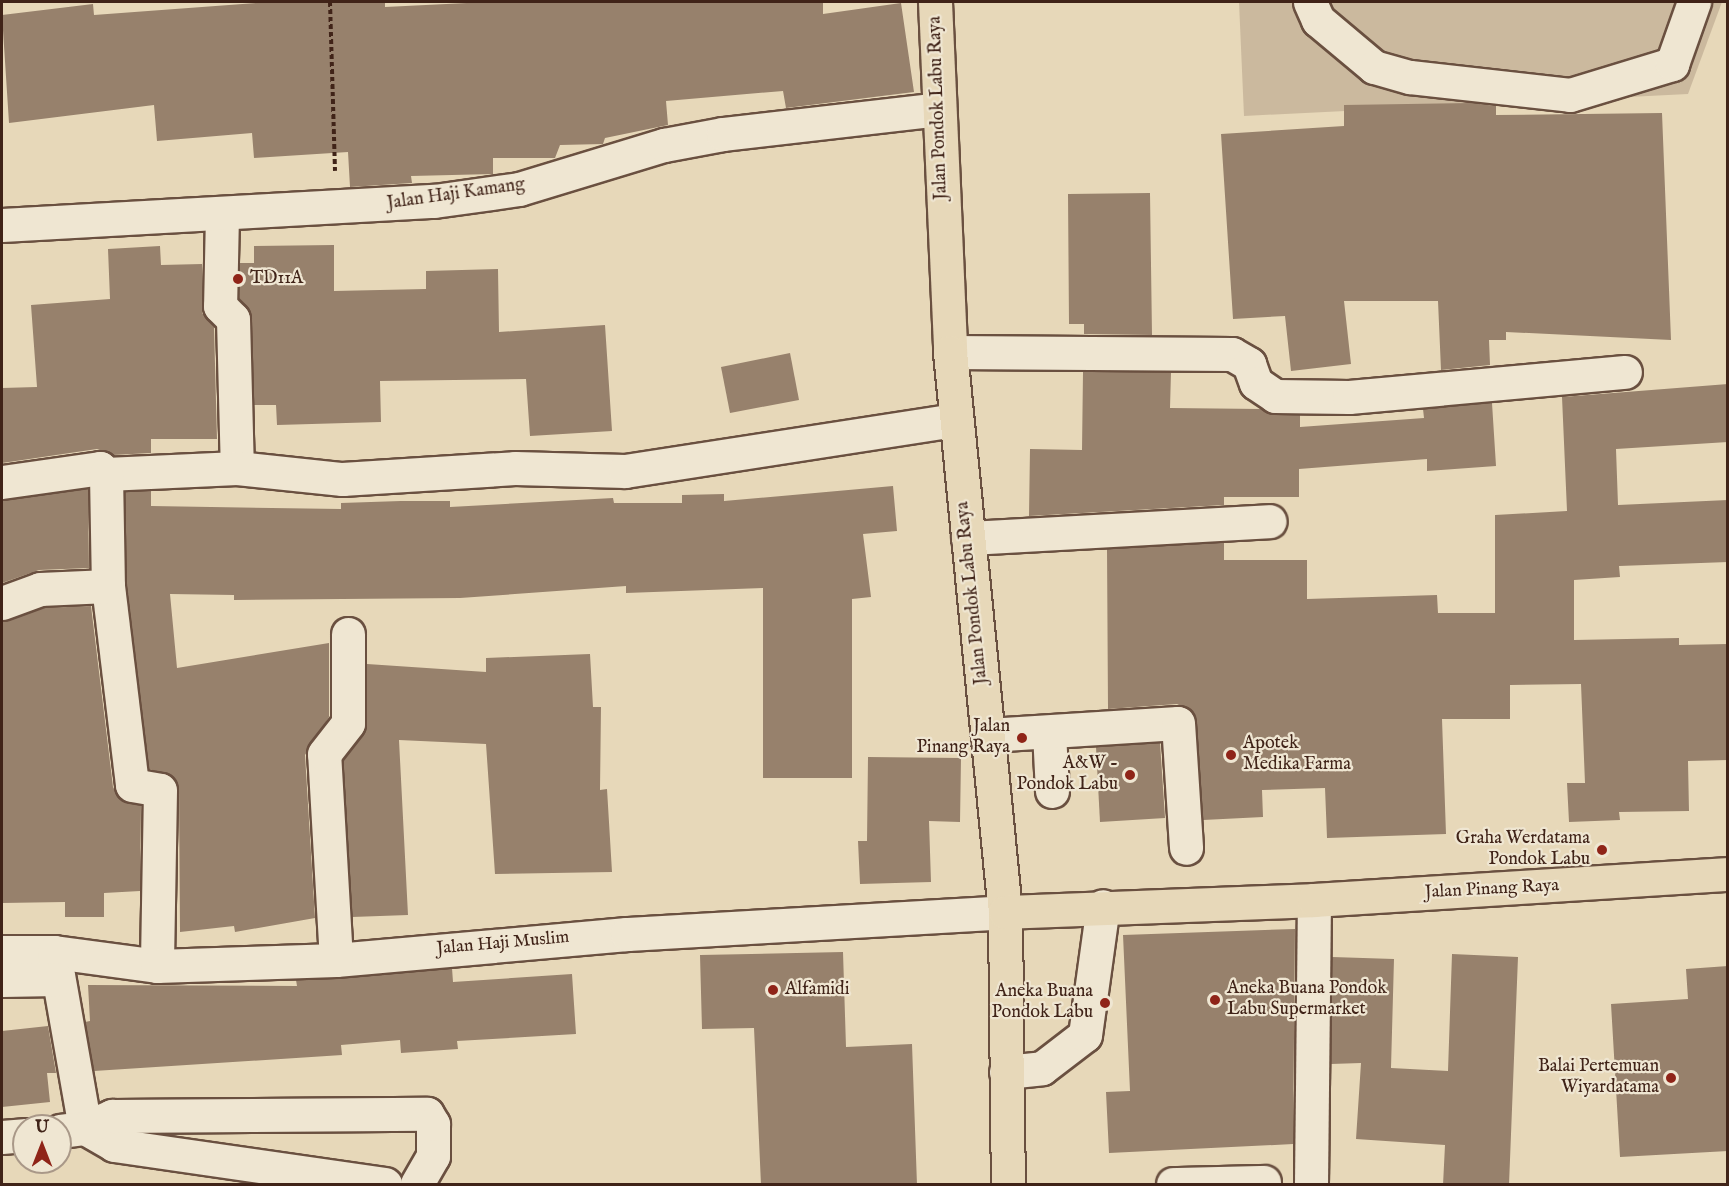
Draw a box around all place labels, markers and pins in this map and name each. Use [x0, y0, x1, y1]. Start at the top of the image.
place label: TD11A [250, 268, 303, 290]
marker: TD11A [231, 272, 245, 286]
place label: Jalan Pinang Raya [916, 717, 1010, 760]
marker: Jalan Pinang Raya [1015, 731, 1029, 745]
place label: Apotek Medika Farma [1243, 734, 1351, 777]
marker: Apotek Medika Farma [1224, 748, 1238, 762]
place label: A&W - Pondok Labu [1016, 754, 1118, 796]
marker: A&W - Pondok Labu [1123, 768, 1137, 782]
place label: Graha Werdatama Pondok Labu [1456, 829, 1590, 872]
marker: Graha Werdatama Pondok Labu [1595, 843, 1609, 857]
place label: Alfamidi [785, 979, 849, 1001]
place label: Aneka Buana Pondok Labu Supermarket [1227, 979, 1387, 1022]
place label: Aneka Buana Pondok Labu [991, 982, 1093, 1024]
marker: Alfamidi [766, 983, 780, 997]
marker: Aneka Buana Pondok Labu Supermarket [1208, 993, 1222, 1007]
marker: Aneka Buana Pondok Labu [1098, 996, 1112, 1010]
place label: Balai Pertemuan Wiyardatama [1538, 1057, 1659, 1100]
marker: Balai Pertemuan Wiyardatama [1664, 1071, 1678, 1085]

